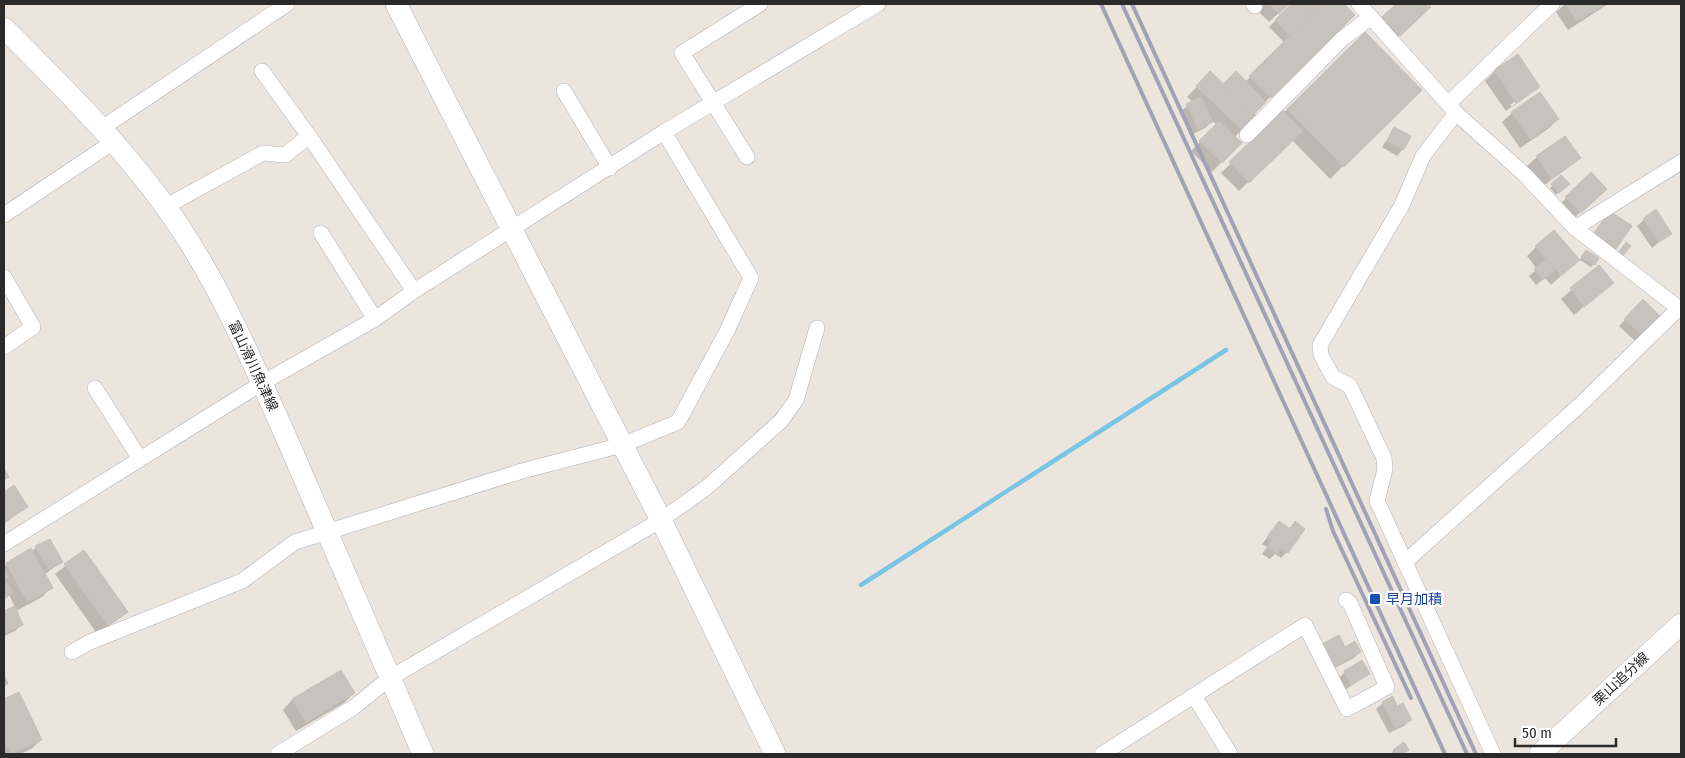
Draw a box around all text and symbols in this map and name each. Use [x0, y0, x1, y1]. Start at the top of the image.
street label: 富山滑川魚津線 [225, 318, 281, 414]
place label: 早月加積 [1386, 591, 1442, 608]
marker: 早月加積 [1368, 592, 1382, 606]
street label: 栗山追分線 [1590, 649, 1652, 709]
scale bar [1515, 716, 1616, 748]
text: 50 m [1522, 724, 1552, 742]

